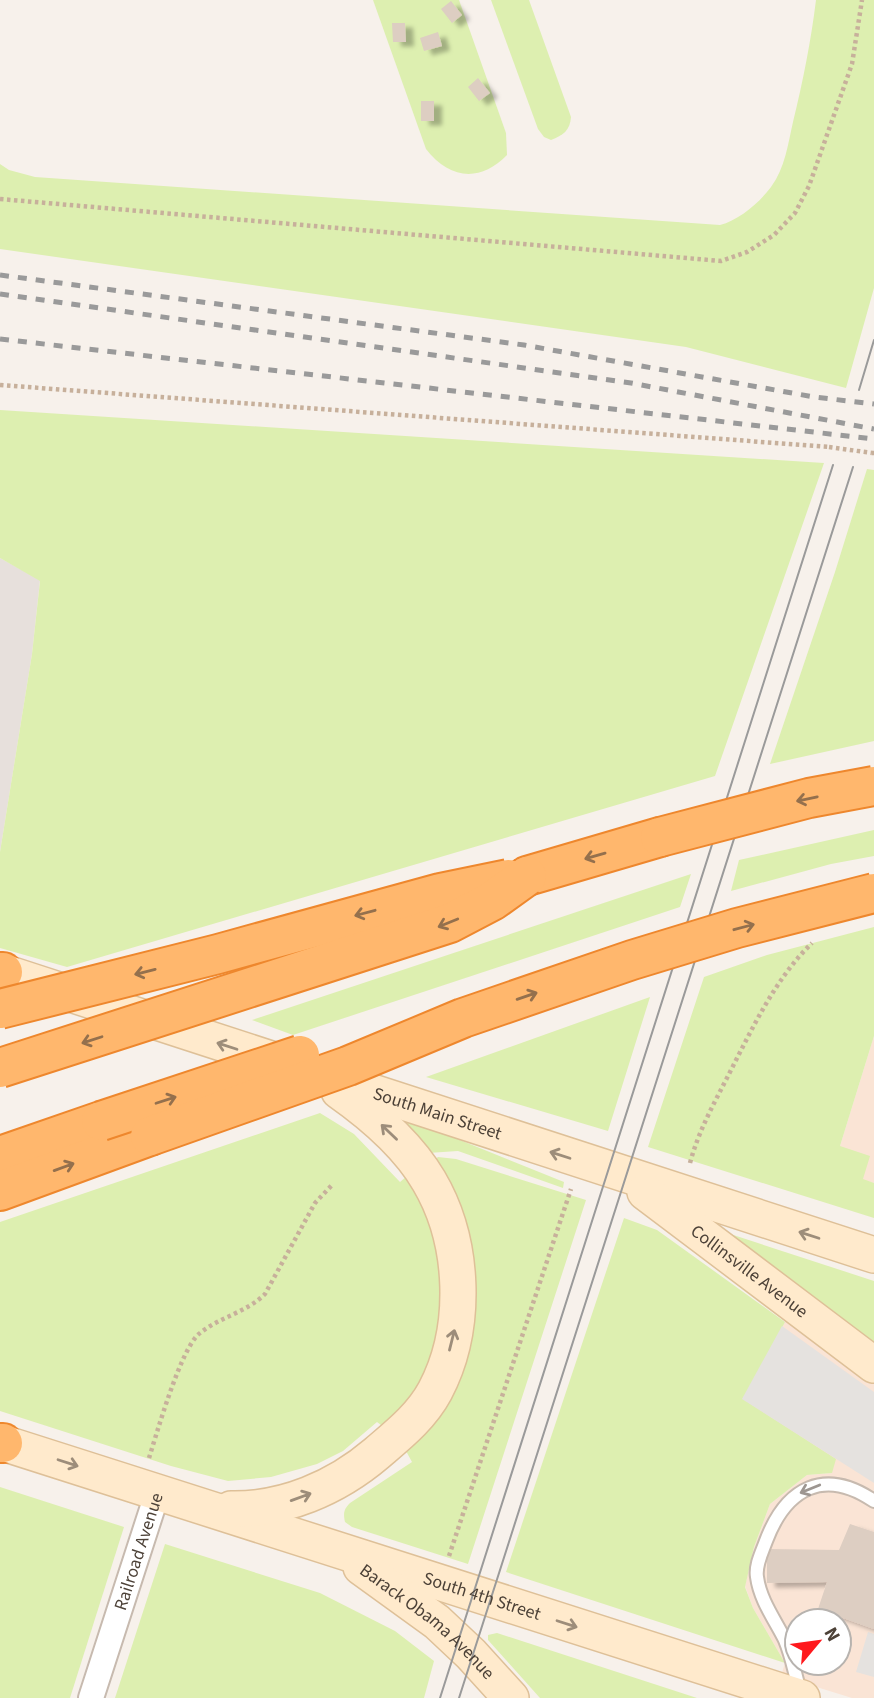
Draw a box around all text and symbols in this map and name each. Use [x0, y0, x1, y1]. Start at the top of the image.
one-way arrow [796, 792, 819, 806]
one-way arrow [584, 850, 606, 863]
one-way arrow [354, 907, 377, 920]
one-way arrow [437, 917, 459, 930]
one-way arrow [733, 919, 755, 932]
one-way arrow [135, 966, 157, 979]
one-way arrow [516, 989, 538, 1001]
one-way arrow [81, 1035, 103, 1048]
one-way arrow [216, 1039, 238, 1052]
street label: South Main Street [370, 1081, 505, 1146]
one-way arrow [154, 1092, 176, 1105]
one-way arrow [381, 1124, 398, 1141]
one-way arrow [549, 1148, 571, 1160]
one-way arrow [53, 1160, 75, 1173]
street label: Collinsville Avenue [685, 1219, 813, 1324]
one-way arrow [798, 1227, 820, 1240]
one-way arrow [446, 1329, 459, 1352]
one-way arrow [57, 1458, 79, 1470]
one-way arrow [800, 1483, 821, 1496]
street label: Railroad Avenue [108, 1490, 170, 1614]
one-way arrow [290, 1490, 311, 1503]
street label: Barack Obama Avenue [354, 1558, 500, 1685]
street label: South 4th Street [420, 1566, 544, 1627]
north arrow [783, 1607, 853, 1677]
one-way arrow [556, 1618, 578, 1631]
text: N [817, 1622, 846, 1647]

